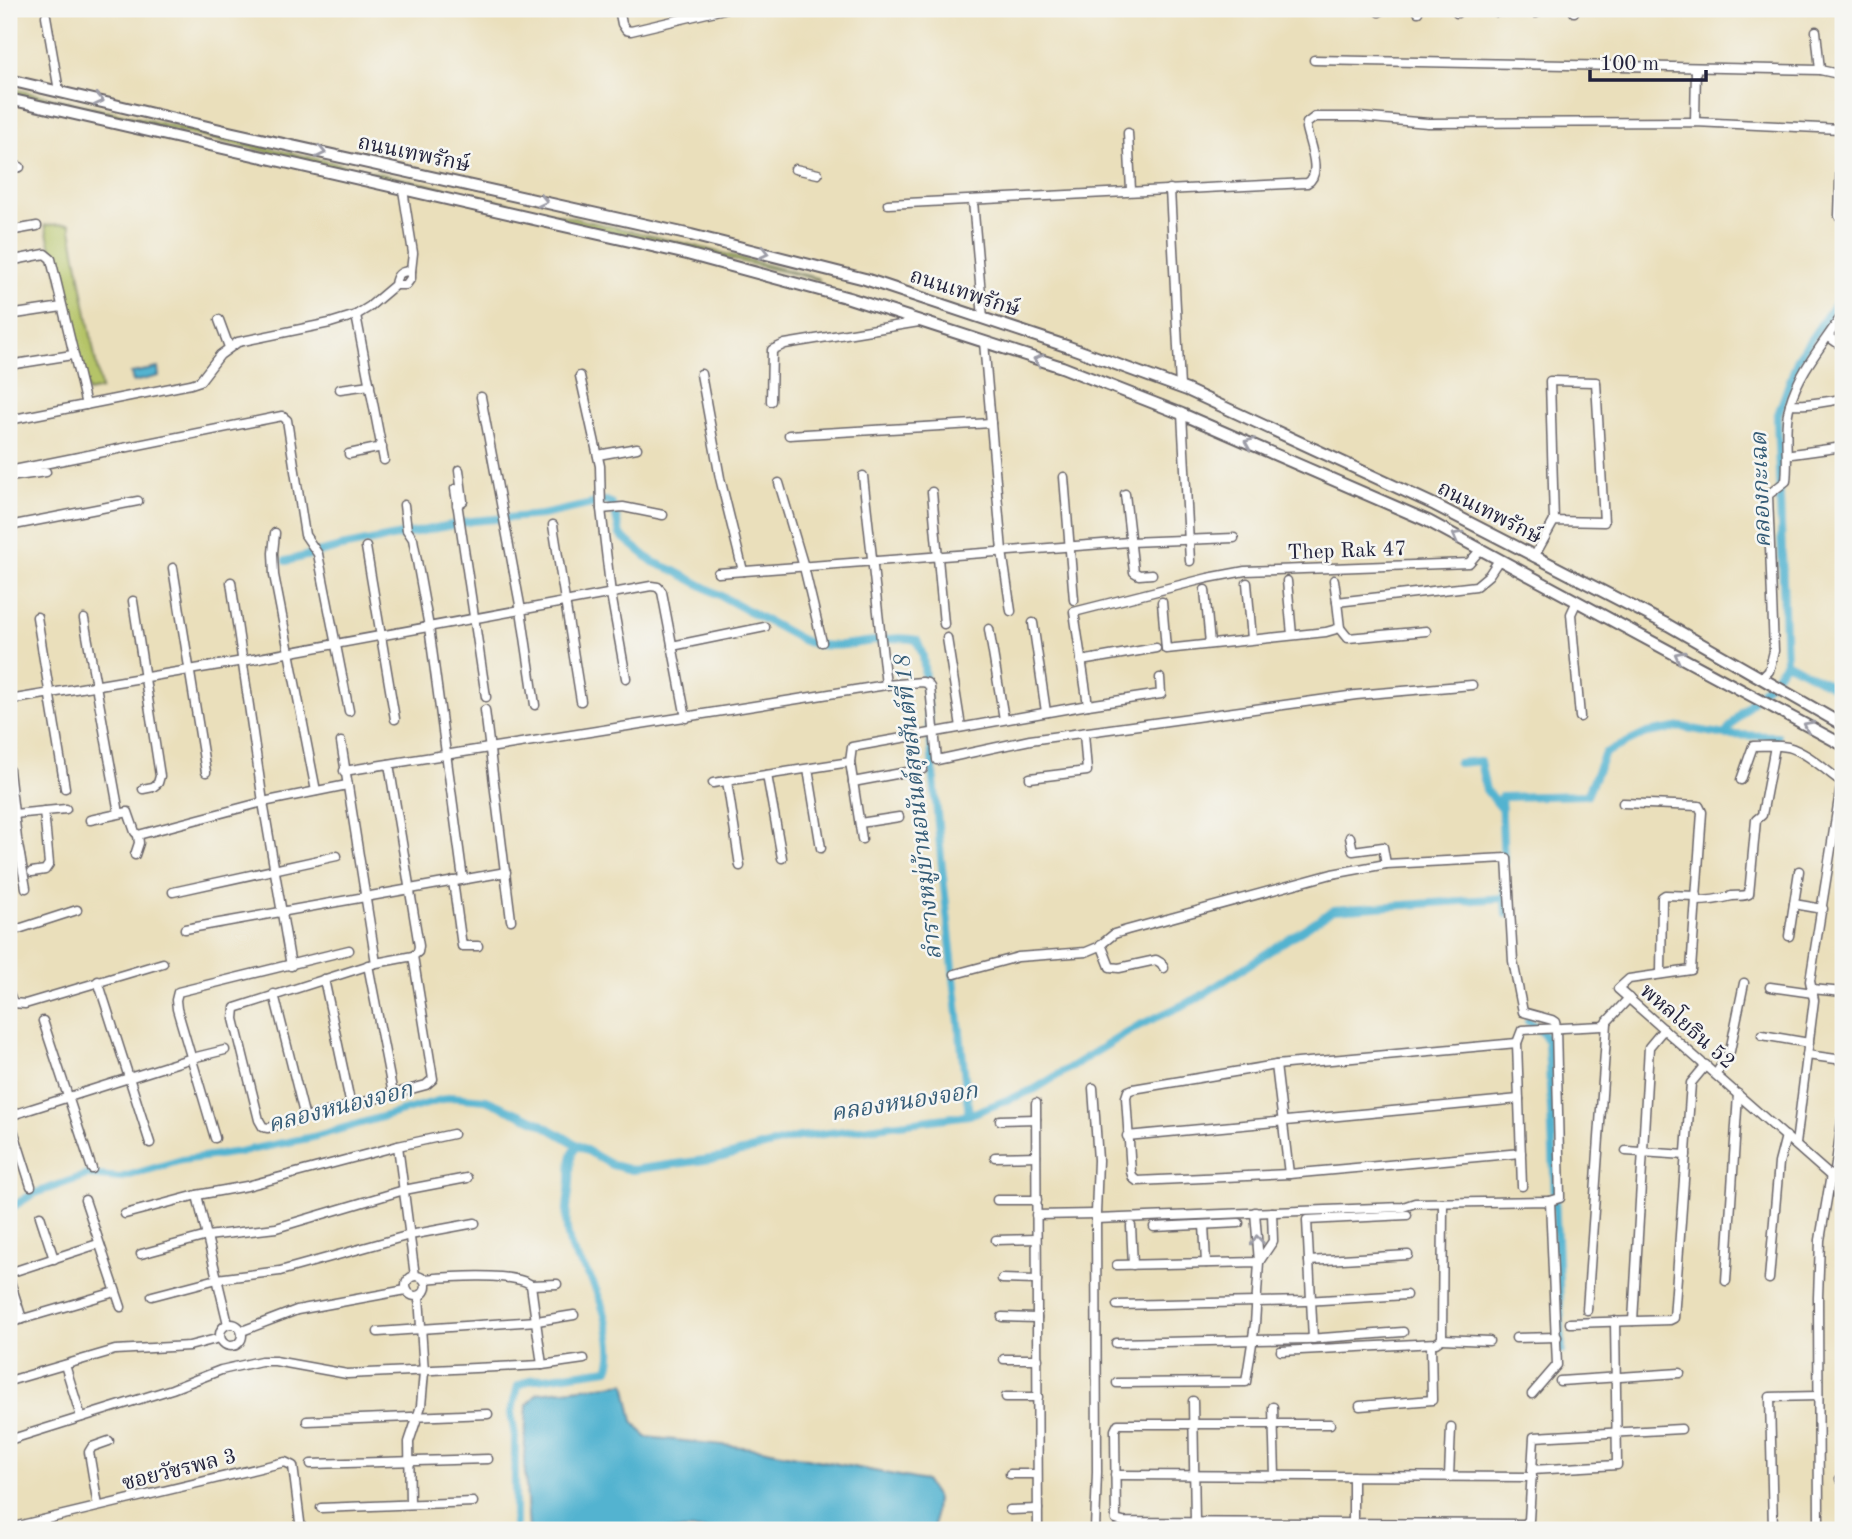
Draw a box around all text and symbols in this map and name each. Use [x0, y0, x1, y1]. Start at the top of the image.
scale bar [1590, 38, 1705, 82]
text: 100 m [1600, 54, 1659, 75]
one-way arrow [93, 92, 105, 107]
street label: ถนนเทพรักษ์ [356, 128, 473, 177]
one-way arrow [315, 143, 327, 158]
one-way arrow [537, 193, 549, 207]
one-way arrow [758, 245, 770, 260]
street label: ถนนเทพรักษ์ [907, 262, 1024, 321]
one-way arrow [1032, 353, 1044, 368]
water label: คลองกะเฉด [1748, 430, 1775, 548]
one-way arrow [1244, 437, 1257, 451]
street label: ถนนเทพรักษ์ [1434, 474, 1547, 549]
one-way arrow [1452, 531, 1464, 544]
street label: Thep Rak 47 [1287, 539, 1407, 564]
one-way arrow [1674, 650, 1686, 664]
water label: ลำรางหมู่บ้านอนันต์สุขสันต์ที่ 18 [884, 652, 948, 962]
one-way arrow [1802, 720, 1815, 734]
street label: พหลโยธิน 52 [1636, 976, 1742, 1074]
water label: คลองหนองจอก [266, 1078, 416, 1137]
water label: คลองหนองจอก [829, 1079, 980, 1125]
one-way arrow [1250, 1234, 1265, 1245]
street label: ซอยวัชรพล 3 [120, 1445, 239, 1495]

